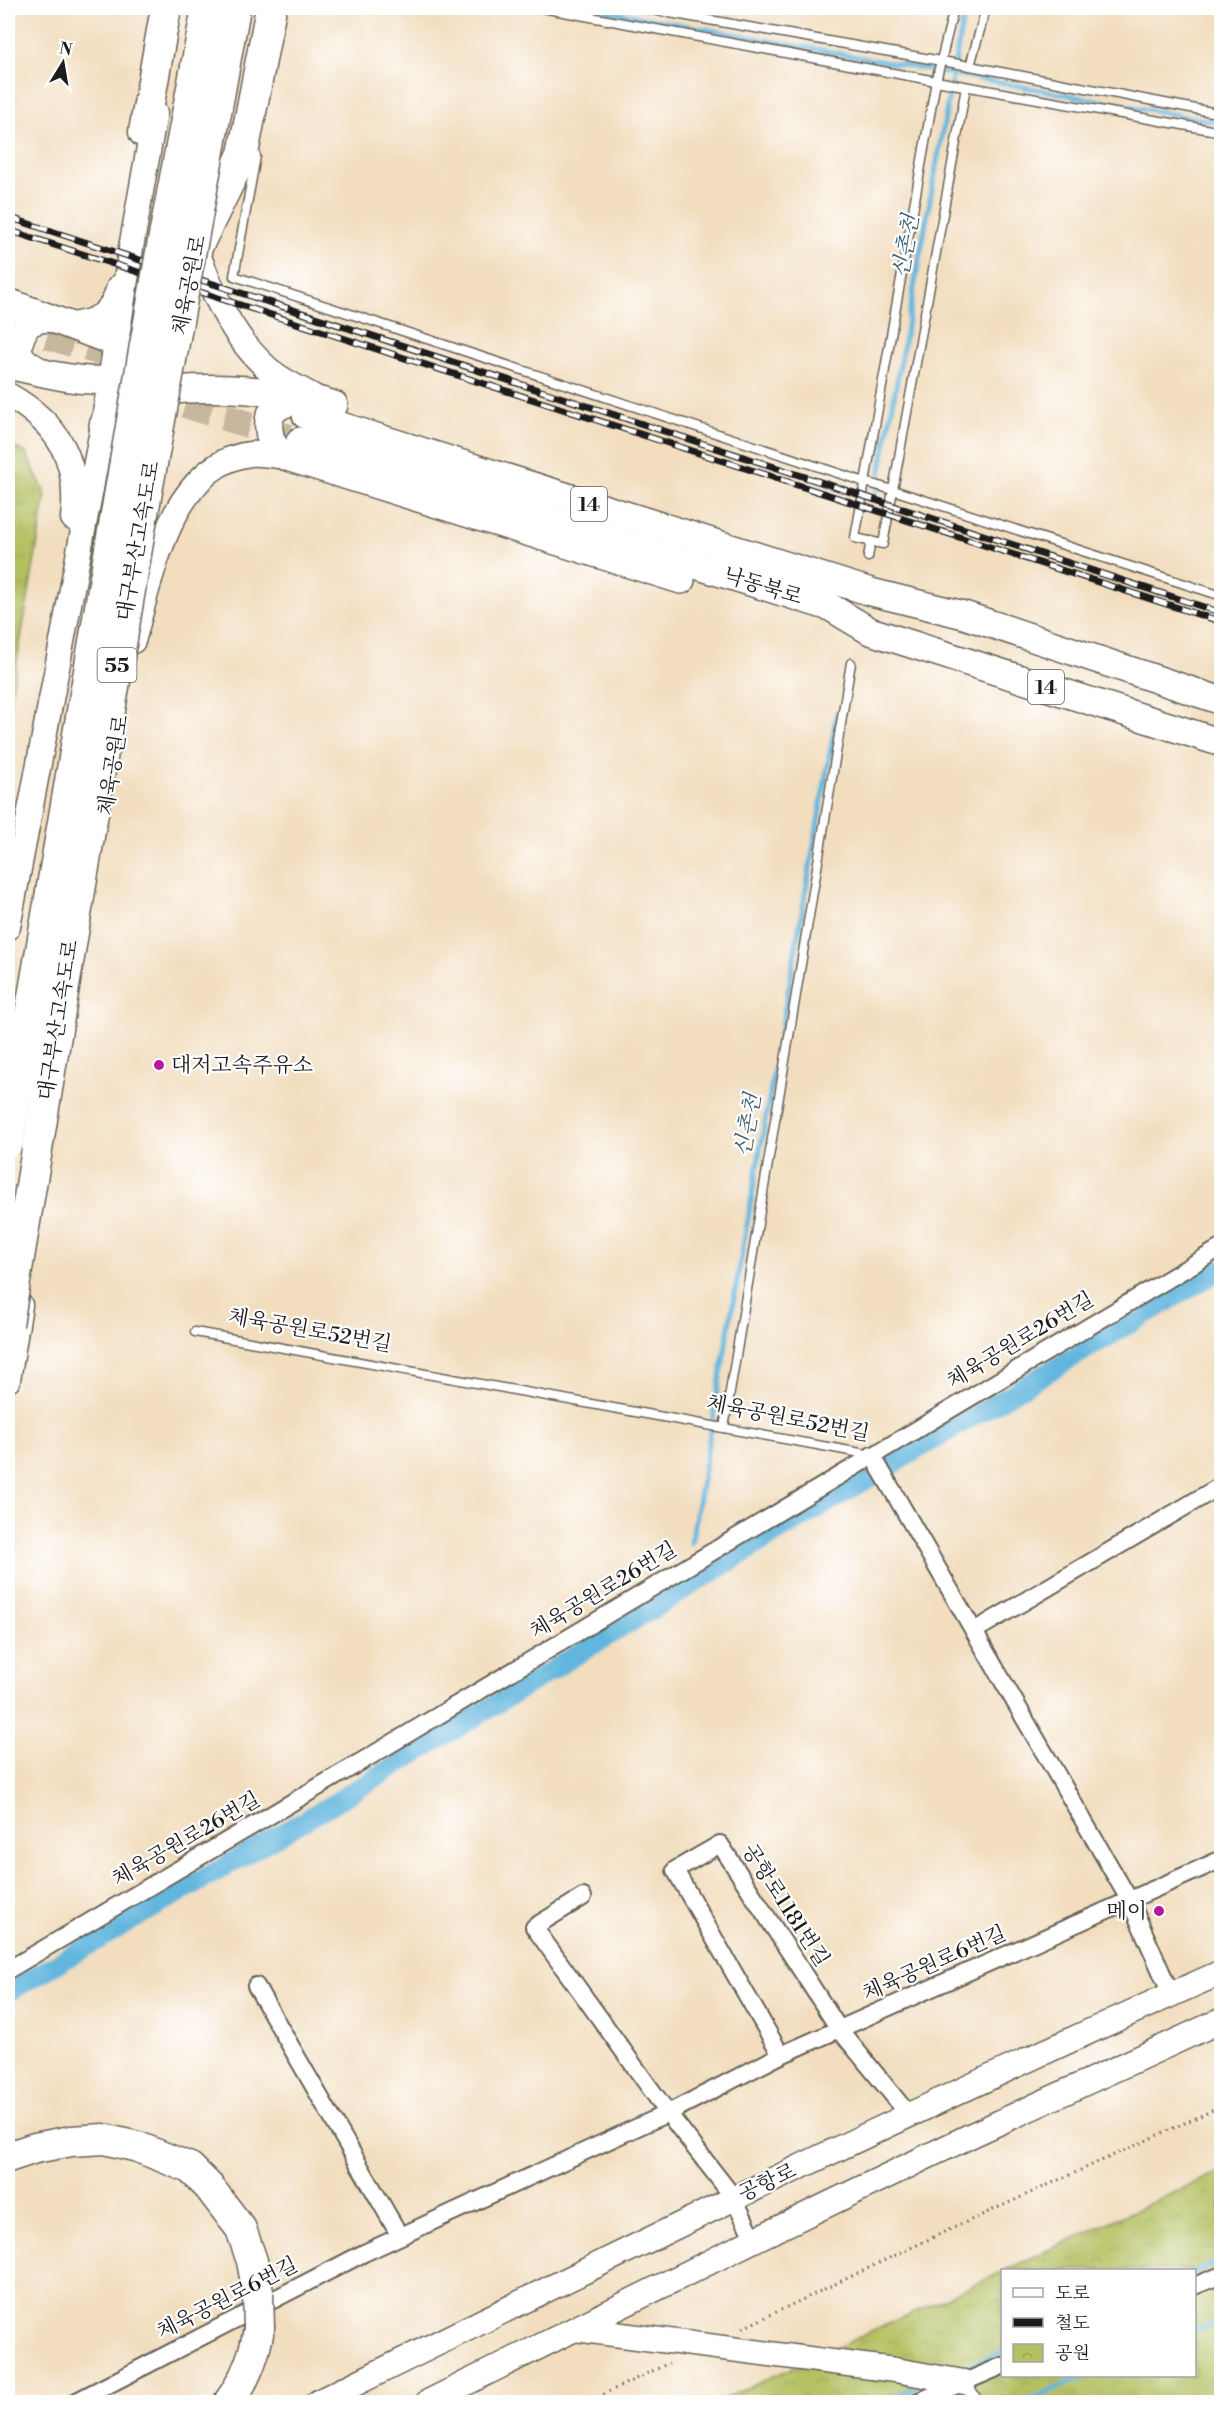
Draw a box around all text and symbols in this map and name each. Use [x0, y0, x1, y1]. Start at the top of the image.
north arrow [33, 33, 93, 93]
text: N [58, 38, 74, 60]
water label: 신촌천 [888, 211, 926, 280]
street label: 체육공원로 [168, 233, 212, 337]
street label: 대구부산고속도로 [112, 459, 166, 623]
road number: 14 [571, 487, 607, 521]
street label: 낙동북로 [720, 563, 805, 611]
road number: 55 [98, 648, 136, 682]
road number: 14 [1028, 670, 1064, 704]
street label: 체육공원로 [93, 713, 135, 817]
street label: 대구부산고속도로 [33, 938, 85, 1102]
place label: 대저고속주유소 [171, 1053, 313, 1079]
marker: 대저고속주유소 [152, 1058, 166, 1072]
water label: 신촌천 [730, 1090, 768, 1159]
street label: 체육공원로26번길 [942, 1287, 1099, 1395]
street label: 체육공원로52번길 [226, 1304, 394, 1358]
street label: 체육공원로52번길 [704, 1390, 872, 1448]
street label: 체육공원로26번길 [525, 1537, 682, 1645]
street label: 체육공원로26번길 [108, 1787, 265, 1893]
street label: 공항로1181번길 [736, 1839, 835, 1972]
place label: 메이 [1106, 1899, 1147, 1925]
marker: 메이 [1152, 1904, 1166, 1918]
street label: 체육공원로6번길 [858, 1921, 1010, 2007]
street label: 공항로 [734, 2158, 800, 2208]
street label: 체육공원로6번길 [153, 2252, 302, 2346]
legend [1001, 2269, 1196, 2377]
text: 도로 [1055, 2282, 1090, 2305]
text: 철도 [1055, 2312, 1090, 2335]
text: 공원 [1055, 2342, 1090, 2365]

